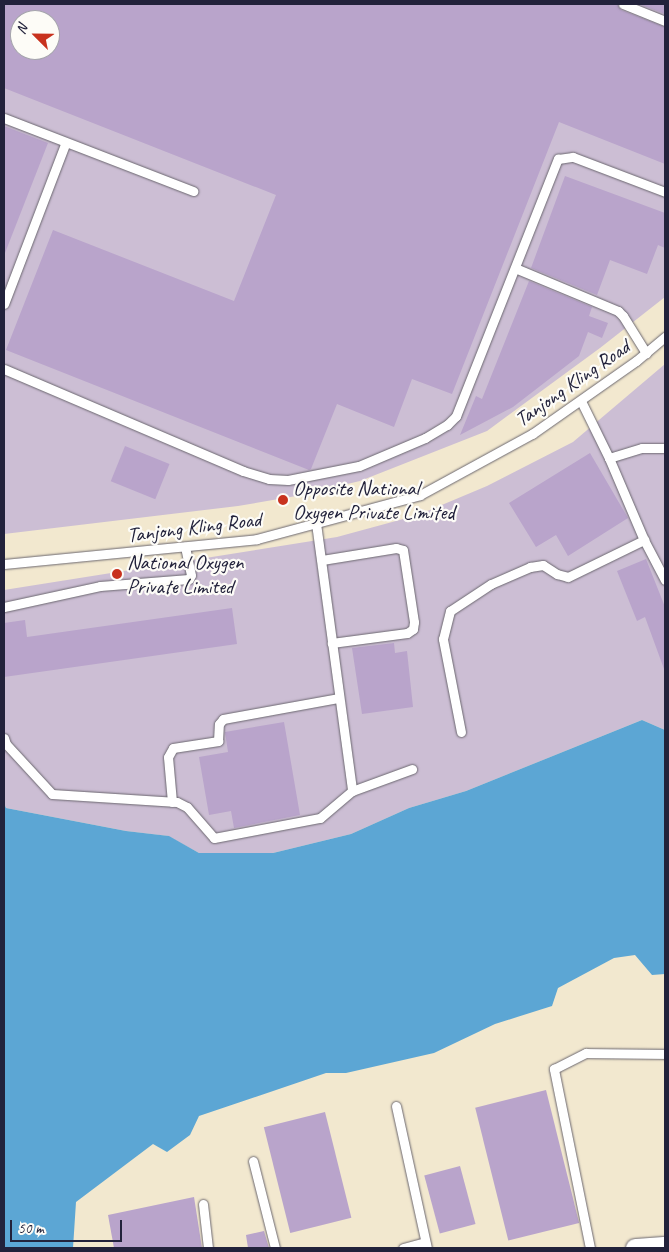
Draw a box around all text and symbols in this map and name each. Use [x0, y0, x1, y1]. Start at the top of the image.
north arrow [10, 10, 60, 60]
text: N [12, 22, 31, 37]
street label: Tanjong Kling Road [509, 334, 635, 432]
place label: Opposite National Oxygen Private Limited [293, 475, 454, 525]
marker: Opposite National Oxygen Private Limited [277, 494, 289, 506]
street label: Tanjong Kling Road [125, 506, 263, 548]
place label: National Oxygen Private Limited [127, 549, 243, 599]
marker: National Oxygen Private Limited [111, 568, 123, 580]
scale bar [12, 1210, 125, 1242]
text: 50 m [18, 1219, 44, 1238]

